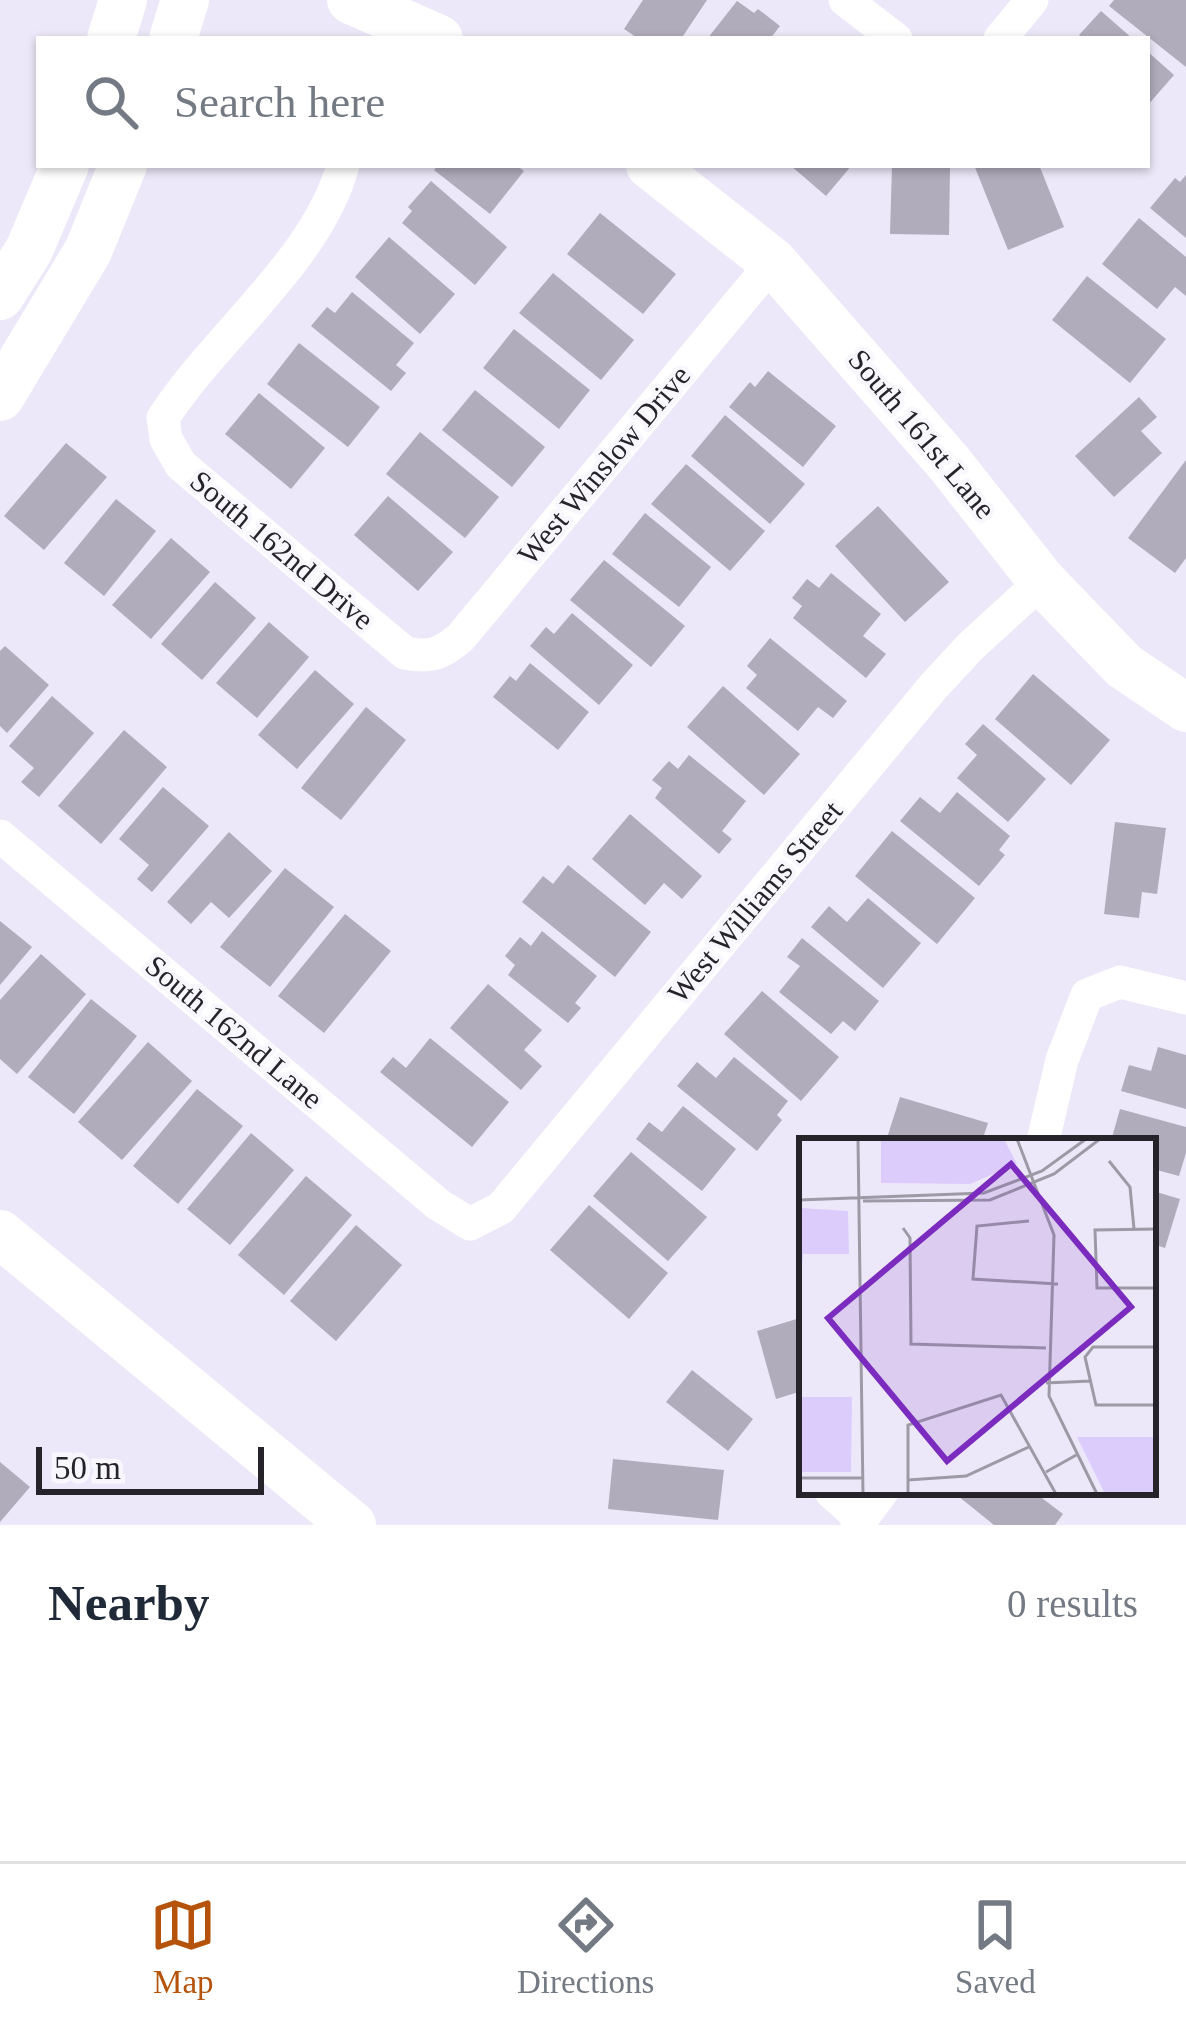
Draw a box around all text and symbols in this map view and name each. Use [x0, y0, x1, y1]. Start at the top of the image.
search box [36, 36, 1150, 168]
icon: search [78, 69, 144, 135]
text: Search here [174, 77, 385, 127]
street label: South 161st Lane [842, 343, 1003, 525]
street label: West Winslow Drive [511, 359, 696, 571]
street label: South 162nd Drive [184, 464, 380, 636]
street label: West Williams Street [661, 794, 849, 1009]
street label: South 162nd Lane [139, 948, 329, 1115]
inset map [799, 1138, 1156, 1495]
scale bar [36, 1441, 264, 1494]
text: 50 m [54, 1450, 121, 1486]
text: Nearby [48, 1575, 209, 1631]
text: 0 results [1007, 1582, 1138, 1625]
tab: Map [150, 1892, 216, 2001]
tab: Directions [517, 1892, 654, 2001]
tab: Saved [955, 1892, 1036, 2001]

